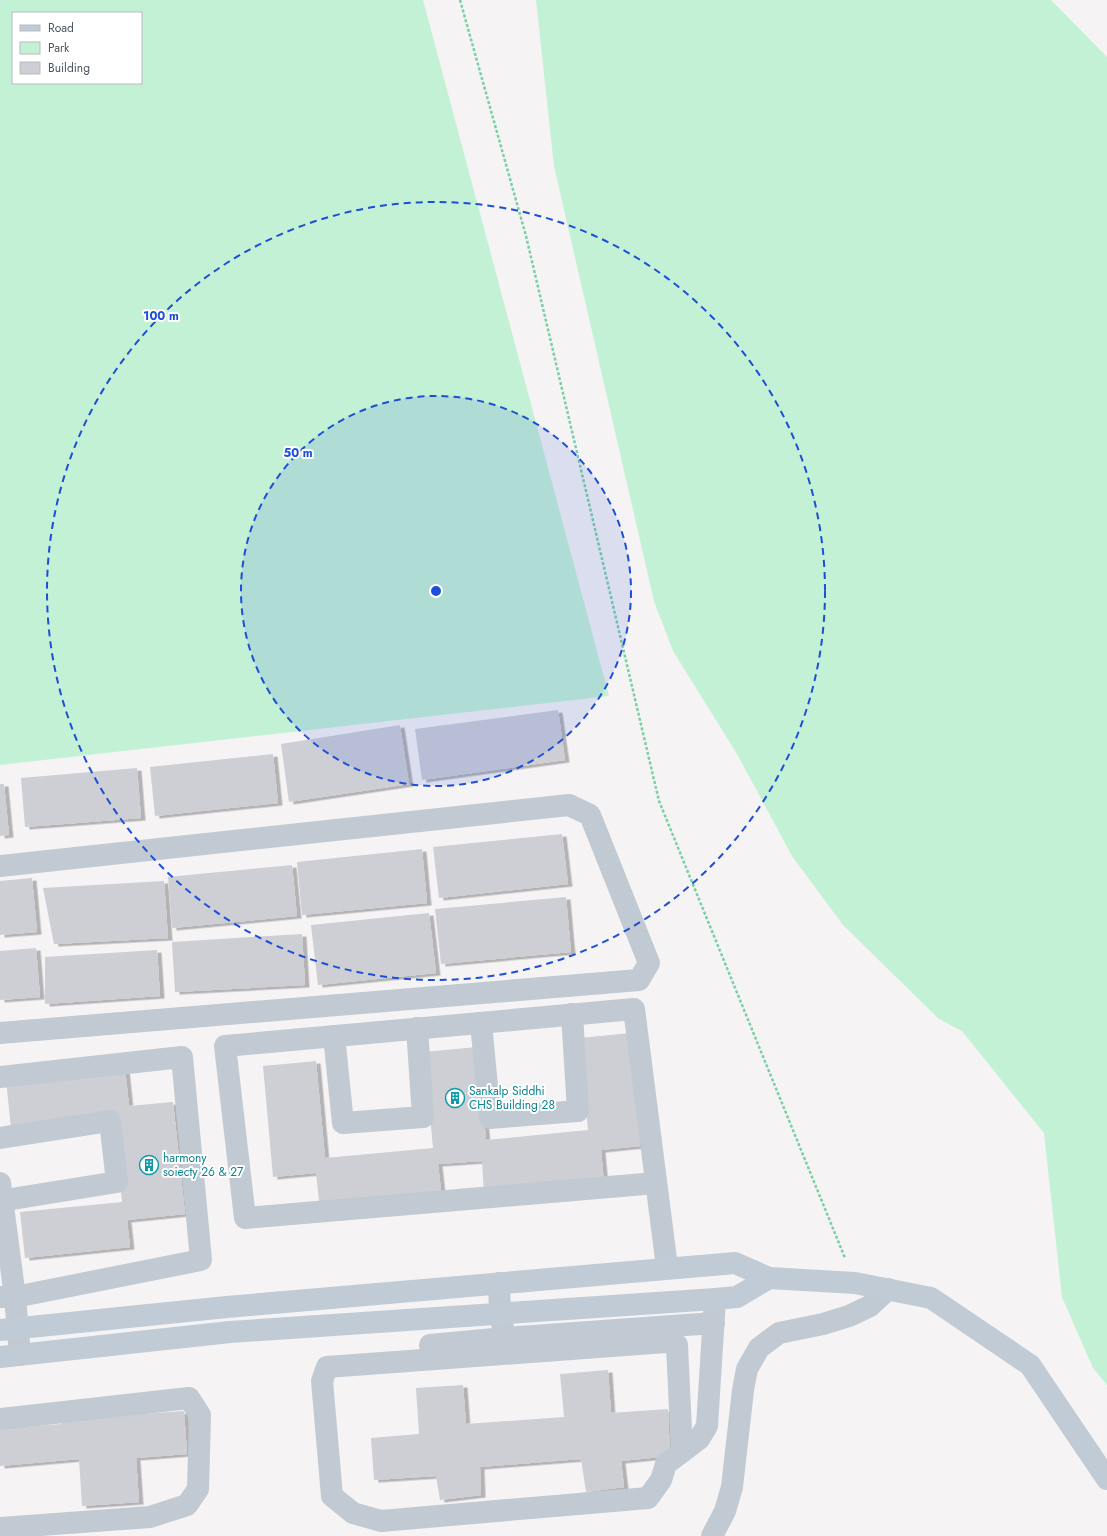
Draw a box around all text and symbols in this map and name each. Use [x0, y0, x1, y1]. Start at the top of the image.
legend [12, 12, 142, 84]
text: Road [48, 19, 74, 37]
text: Park [48, 39, 70, 57]
text: Building [48, 59, 90, 77]
text: 100 m [143, 307, 179, 325]
text: 50 m [283, 444, 313, 462]
centre of rings [429, 584, 443, 598]
place label: Sankalp Siddhi CHS Building 28 [469, 1082, 555, 1114]
building icon: Sankalp Siddhi CHS Building 28 [444, 1087, 466, 1109]
place label: harmony soiecty 26 & 27 [163, 1149, 244, 1181]
building icon: harmony soiecty 26 & 27 [138, 1154, 160, 1176]

